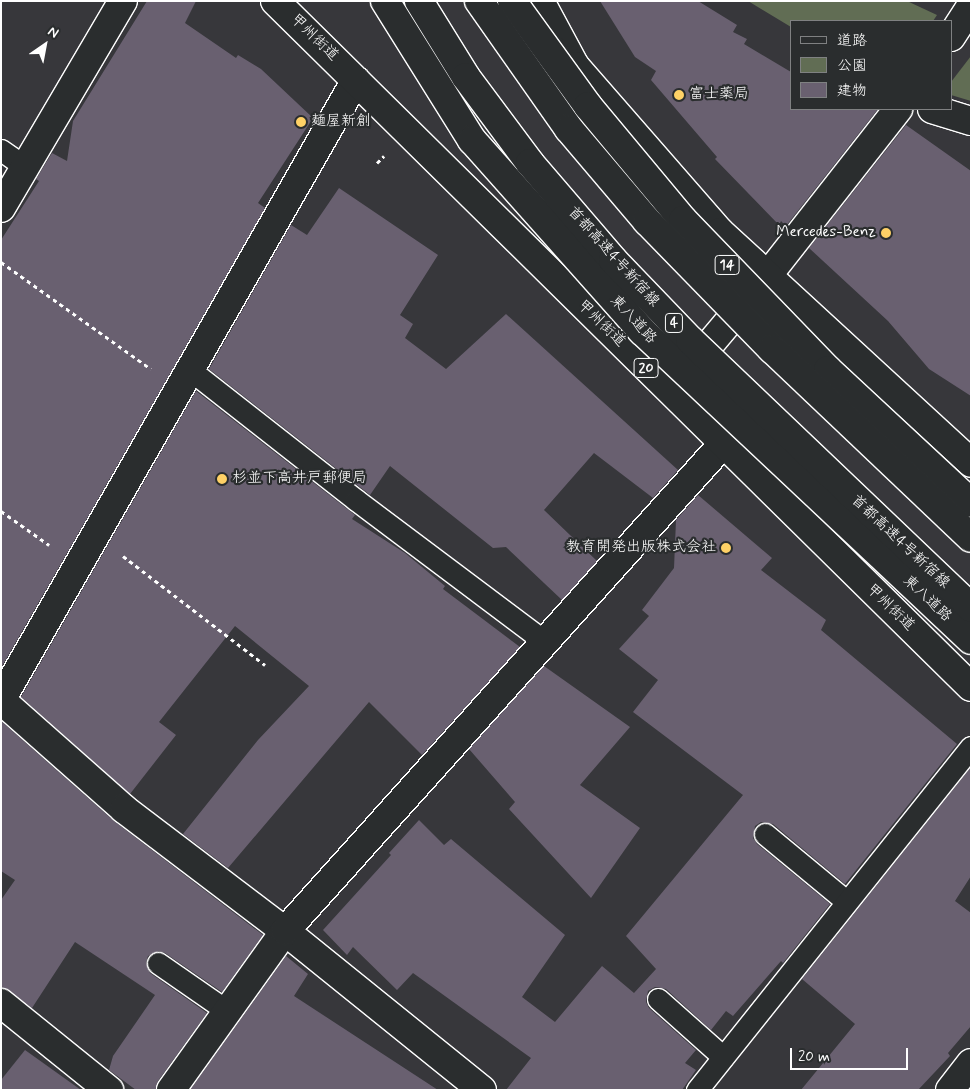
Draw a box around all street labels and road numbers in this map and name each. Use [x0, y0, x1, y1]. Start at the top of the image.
street label: 甲州街道 [286, 11, 342, 65]
street label: 首都高速4号新宿線 [563, 203, 663, 311]
road number: 14 [714, 254, 740, 276]
street label: 東八道路 [606, 292, 660, 348]
street label: 甲州街道 [573, 297, 629, 351]
road number: 4 [664, 312, 684, 334]
road number: 20 [634, 356, 658, 379]
street label: 首都高速4号新宿線 [847, 492, 953, 592]
street label: 東八道路 [899, 572, 955, 626]
street label: 甲州街道 [862, 581, 918, 635]

